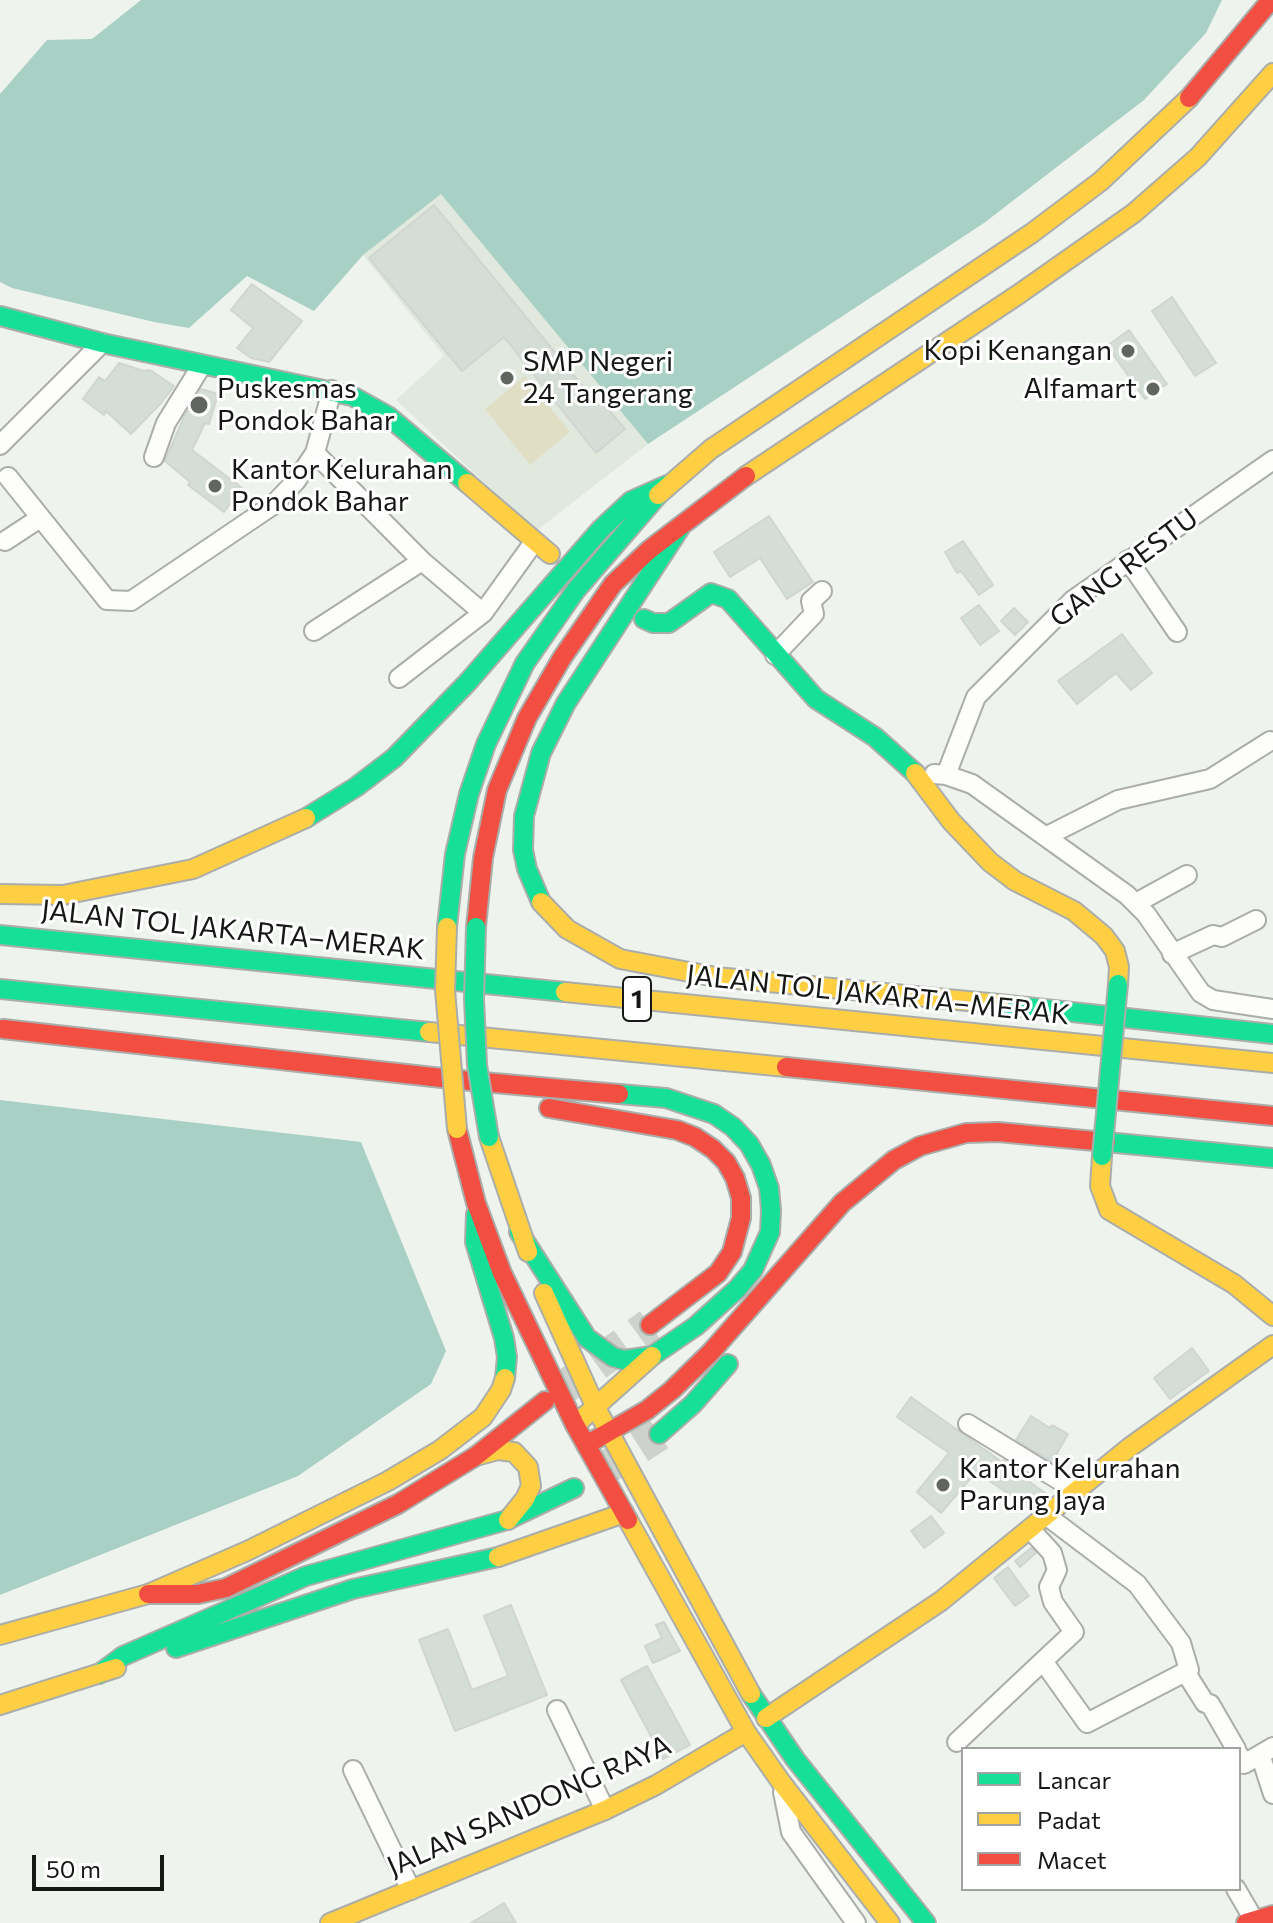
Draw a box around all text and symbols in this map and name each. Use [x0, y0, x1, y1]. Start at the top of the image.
place label: Kopi Kenangan [923, 334, 1112, 368]
marker: Kopi Kenangan [1119, 342, 1137, 360]
place label: SMP Negeri 24 Tangerang [523, 345, 693, 411]
marker: SMP Negeri 24 Tangerang [498, 369, 516, 387]
place label: Puskesmas Pondok Bahar [217, 372, 395, 438]
place label: Alfamart [1023, 372, 1137, 406]
marker: Alfamart [1144, 380, 1162, 398]
marker: Puskesmas Pondok Bahar [188, 394, 210, 416]
place label: Kantor Kelurahan Pondok Bahar [231, 453, 453, 519]
marker: Kantor Kelurahan Pondok Bahar [206, 477, 224, 495]
street label: GANG RESTU [1043, 501, 1205, 635]
street label: JALAN TOL JAKARTA–MERAK [40, 893, 426, 967]
street label: JALAN TOL JAKARTA–MERAK [685, 958, 1071, 1032]
road number: 1 [623, 977, 651, 1021]
place label: Kantor Kelurahan Parung Jaya [959, 1452, 1181, 1518]
marker: Kantor Kelurahan Parung Jaya [934, 1476, 952, 1494]
street label: JALAN SANDONG RAYA [382, 1728, 676, 1884]
legend [961, 1747, 1241, 1891]
text: Lancar [1037, 1765, 1111, 1794]
text: Padat [1037, 1805, 1101, 1834]
scale bar [36, 1839, 168, 1889]
text: Macet [1037, 1845, 1107, 1874]
text: 50 m [46, 1854, 101, 1883]

